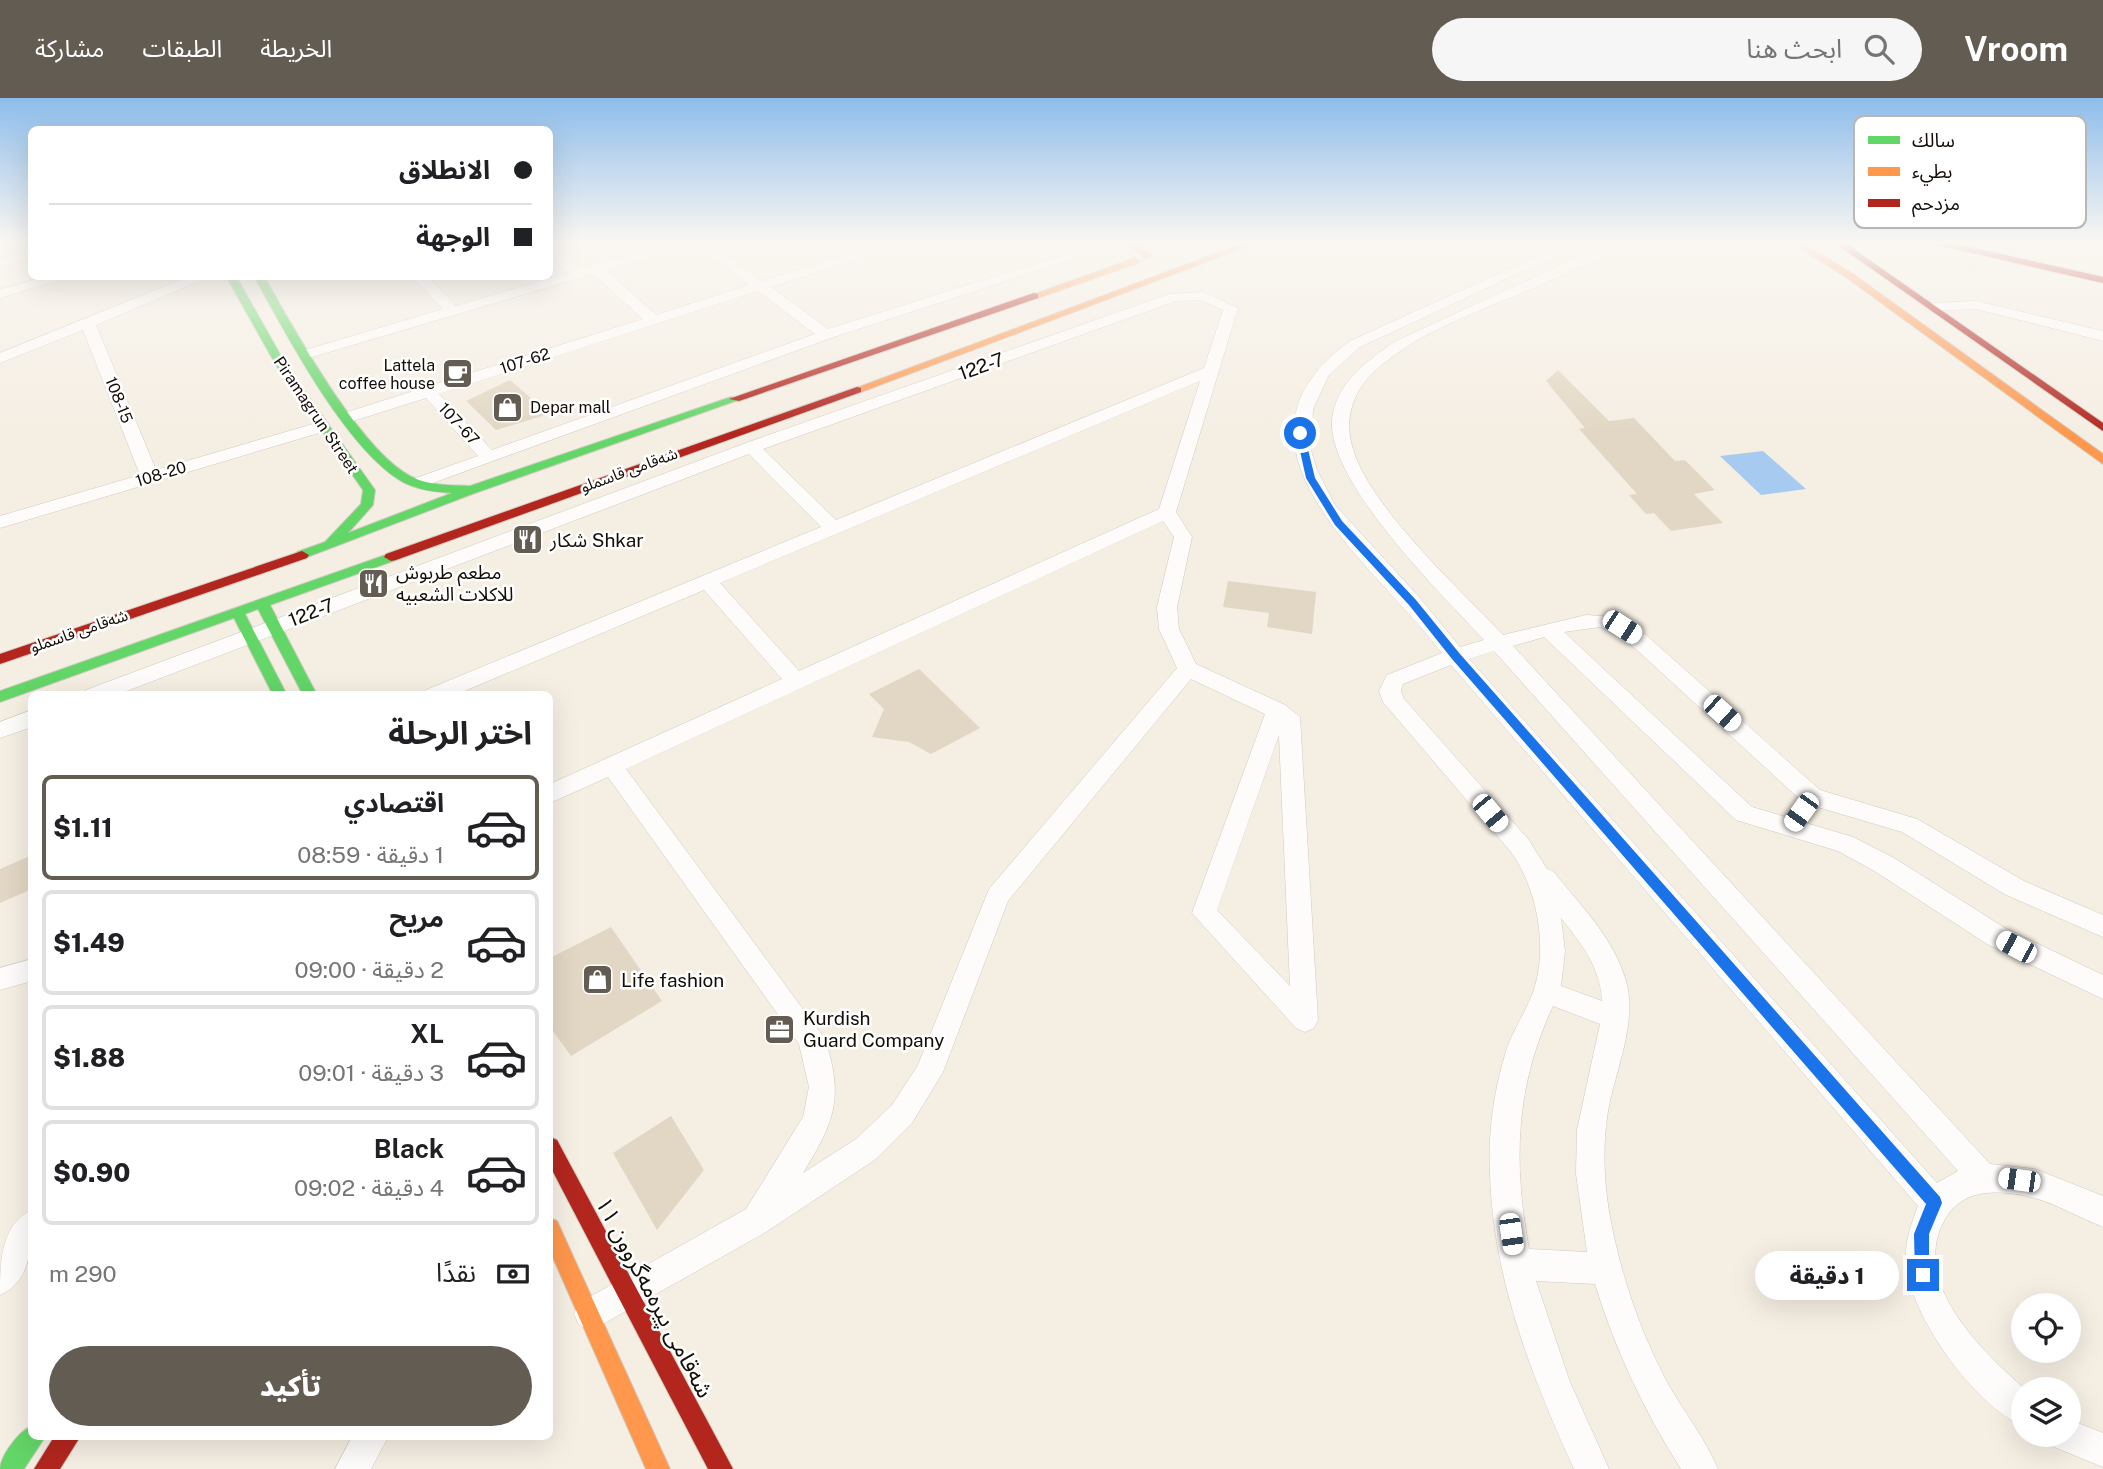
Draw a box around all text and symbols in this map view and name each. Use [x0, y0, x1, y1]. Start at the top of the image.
search box [1432, 18, 1922, 81]
icon: search [1860, 30, 1898, 68]
text: Vroom [1964, 30, 2068, 68]
text: ابحث هنا [1746, 33, 1842, 64]
text: مشاركة [35, 34, 104, 62]
text: الطبقات [142, 34, 222, 62]
text: الخريطة [260, 34, 332, 62]
legend [1854, 116, 2086, 228]
text: سالك [1912, 129, 1955, 151]
text: الانطلاق [399, 154, 490, 185]
text: بطيء [1912, 160, 1952, 186]
text: مزدحم [1912, 192, 1960, 218]
text: الوجهة [416, 221, 490, 252]
street label: 107-62 [498, 344, 552, 378]
street label: 122-7 [955, 348, 1007, 384]
street label: Piramagrun Street [270, 353, 362, 477]
place label: Lattela coffee house [339, 356, 435, 393]
cafe icon: Lattela coffee house [441, 357, 475, 391]
street label: 108-15 [101, 374, 137, 426]
shop icon: Depar mall [490, 390, 524, 424]
place label: Depar mall [530, 398, 611, 417]
street label: 107-67 [435, 399, 483, 449]
route start [1284, 417, 1316, 449]
street label: شەقامی قاسملو [578, 444, 680, 496]
street label: 108-20 [133, 457, 189, 491]
restaurant icon: شکار Shkar [510, 523, 544, 557]
place label: شکار Shkar [549, 529, 644, 552]
place label: مطعم طربوش للاكلات الشعبيه [396, 561, 513, 605]
restaurant icon: مطعم طربوش للاكلات الشعبيه [356, 566, 390, 600]
street label: 122-7 [285, 593, 337, 631]
street label: شەقامی قاسملو [28, 605, 130, 657]
car [1599, 607, 1646, 647]
car [1700, 691, 1745, 735]
text: اختر الرحلة [388, 714, 532, 751]
text: اقتصادي [344, 787, 444, 818]
car [1781, 789, 1822, 835]
car [1469, 790, 1512, 836]
icon: car [465, 796, 528, 859]
text: $1.11 [53, 812, 113, 843]
text: 1 دقيقة · 08:59 [297, 841, 444, 868]
text: مريح [389, 902, 444, 933]
icon: car [465, 911, 528, 974]
text: $1.49 [53, 927, 125, 958]
car [1993, 928, 2040, 966]
text: 2 دقيقة · 09:00 [295, 956, 444, 983]
shop icon: Life fashion [581, 963, 615, 997]
place label: Life fashion [621, 969, 724, 991]
place label: Kurdish Guard Company [803, 1007, 944, 1051]
office icon: Kurdish Guard Company [763, 1012, 797, 1046]
text: XL [410, 1018, 444, 1049]
icon: car [465, 1026, 528, 1089]
text: $1.88 [53, 1042, 125, 1073]
text: 3 دقيقة · 09:01 [298, 1059, 444, 1086]
text: Black [374, 1133, 444, 1164]
icon: car [465, 1141, 528, 1204]
text: $0.90 [53, 1157, 130, 1188]
car [1997, 1167, 2042, 1193]
text: 4 دقيقة · 09:02 [294, 1174, 444, 1201]
street label: شەقامی پیرەمەگروون ١١ [589, 1192, 719, 1403]
car [1498, 1212, 1525, 1256]
callout: 1 دقيقة [1755, 1250, 1898, 1300]
icon: cash [494, 1255, 532, 1293]
text: نقدًا [436, 1257, 476, 1288]
route end [1907, 1259, 1939, 1291]
text: 290 m [49, 1260, 117, 1287]
text: 1 دقيقة [1789, 1262, 1865, 1289]
map controls [2011, 1293, 2081, 1447]
button: locate [2011, 1293, 2081, 1363]
button: تأكيد [49, 1346, 532, 1426]
button: layers [2011, 1377, 2081, 1447]

